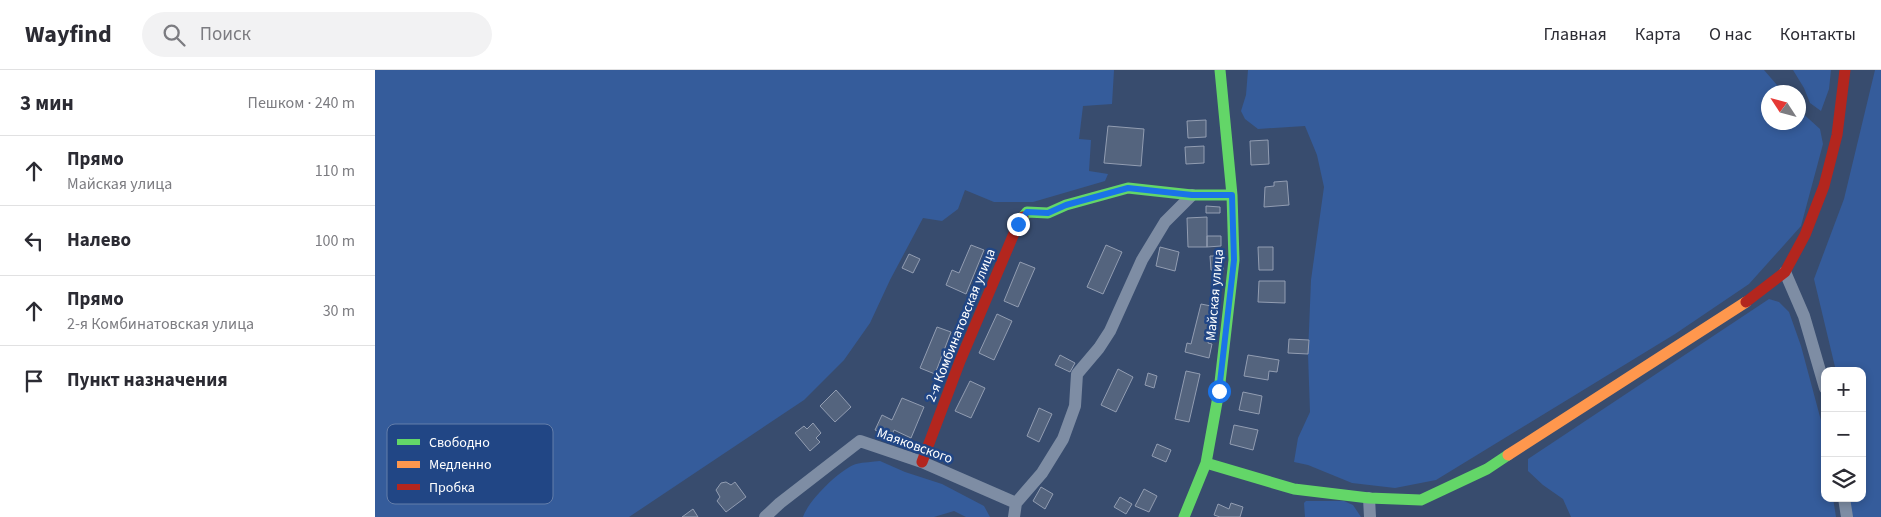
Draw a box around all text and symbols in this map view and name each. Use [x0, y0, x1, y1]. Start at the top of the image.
search box [142, 12, 492, 57]
text: Wayfind [25, 17, 112, 52]
icon: search [160, 21, 188, 49]
text: Поиск [200, 21, 251, 48]
text: Главная [1544, 22, 1607, 47]
text: Карта [1635, 22, 1681, 47]
text: О нас [1709, 22, 1752, 47]
text: Контакты [1780, 22, 1856, 47]
north arrow [1761, 85, 1806, 130]
text: 3 мин [20, 88, 74, 118]
text: Пешком · 240 m [248, 92, 355, 114]
text: Прямо [67, 146, 124, 173]
icon: ahead [20, 157, 48, 185]
text: 110 m [315, 160, 355, 182]
text: Майская улица [67, 173, 172, 195]
route end [1007, 213, 1030, 236]
icon: left [20, 227, 48, 255]
text: Налево [67, 227, 131, 254]
text: 100 m [315, 230, 355, 252]
street label: 2-я Комбинатовская улица [921, 246, 1001, 405]
street label: Майская улица [1201, 248, 1229, 342]
text: Прямо [67, 286, 124, 313]
icon: ahead [20, 297, 48, 325]
text: 30 m [323, 300, 355, 322]
text: 2-я Комбинатовская улица [67, 313, 254, 335]
icon: arrive [20, 367, 48, 395]
text: Пункт назначения [67, 367, 228, 394]
map controls [1821, 367, 1866, 502]
button: + [1821, 367, 1866, 412]
route start [1208, 380, 1231, 403]
button: − [1821, 412, 1866, 457]
street label: Маяковского [874, 423, 955, 469]
legend [387, 424, 553, 504]
text: Свободно [429, 433, 490, 453]
text: Медленно [429, 455, 492, 475]
button: layers [1821, 457, 1866, 502]
text: Пробка [429, 478, 475, 498]

